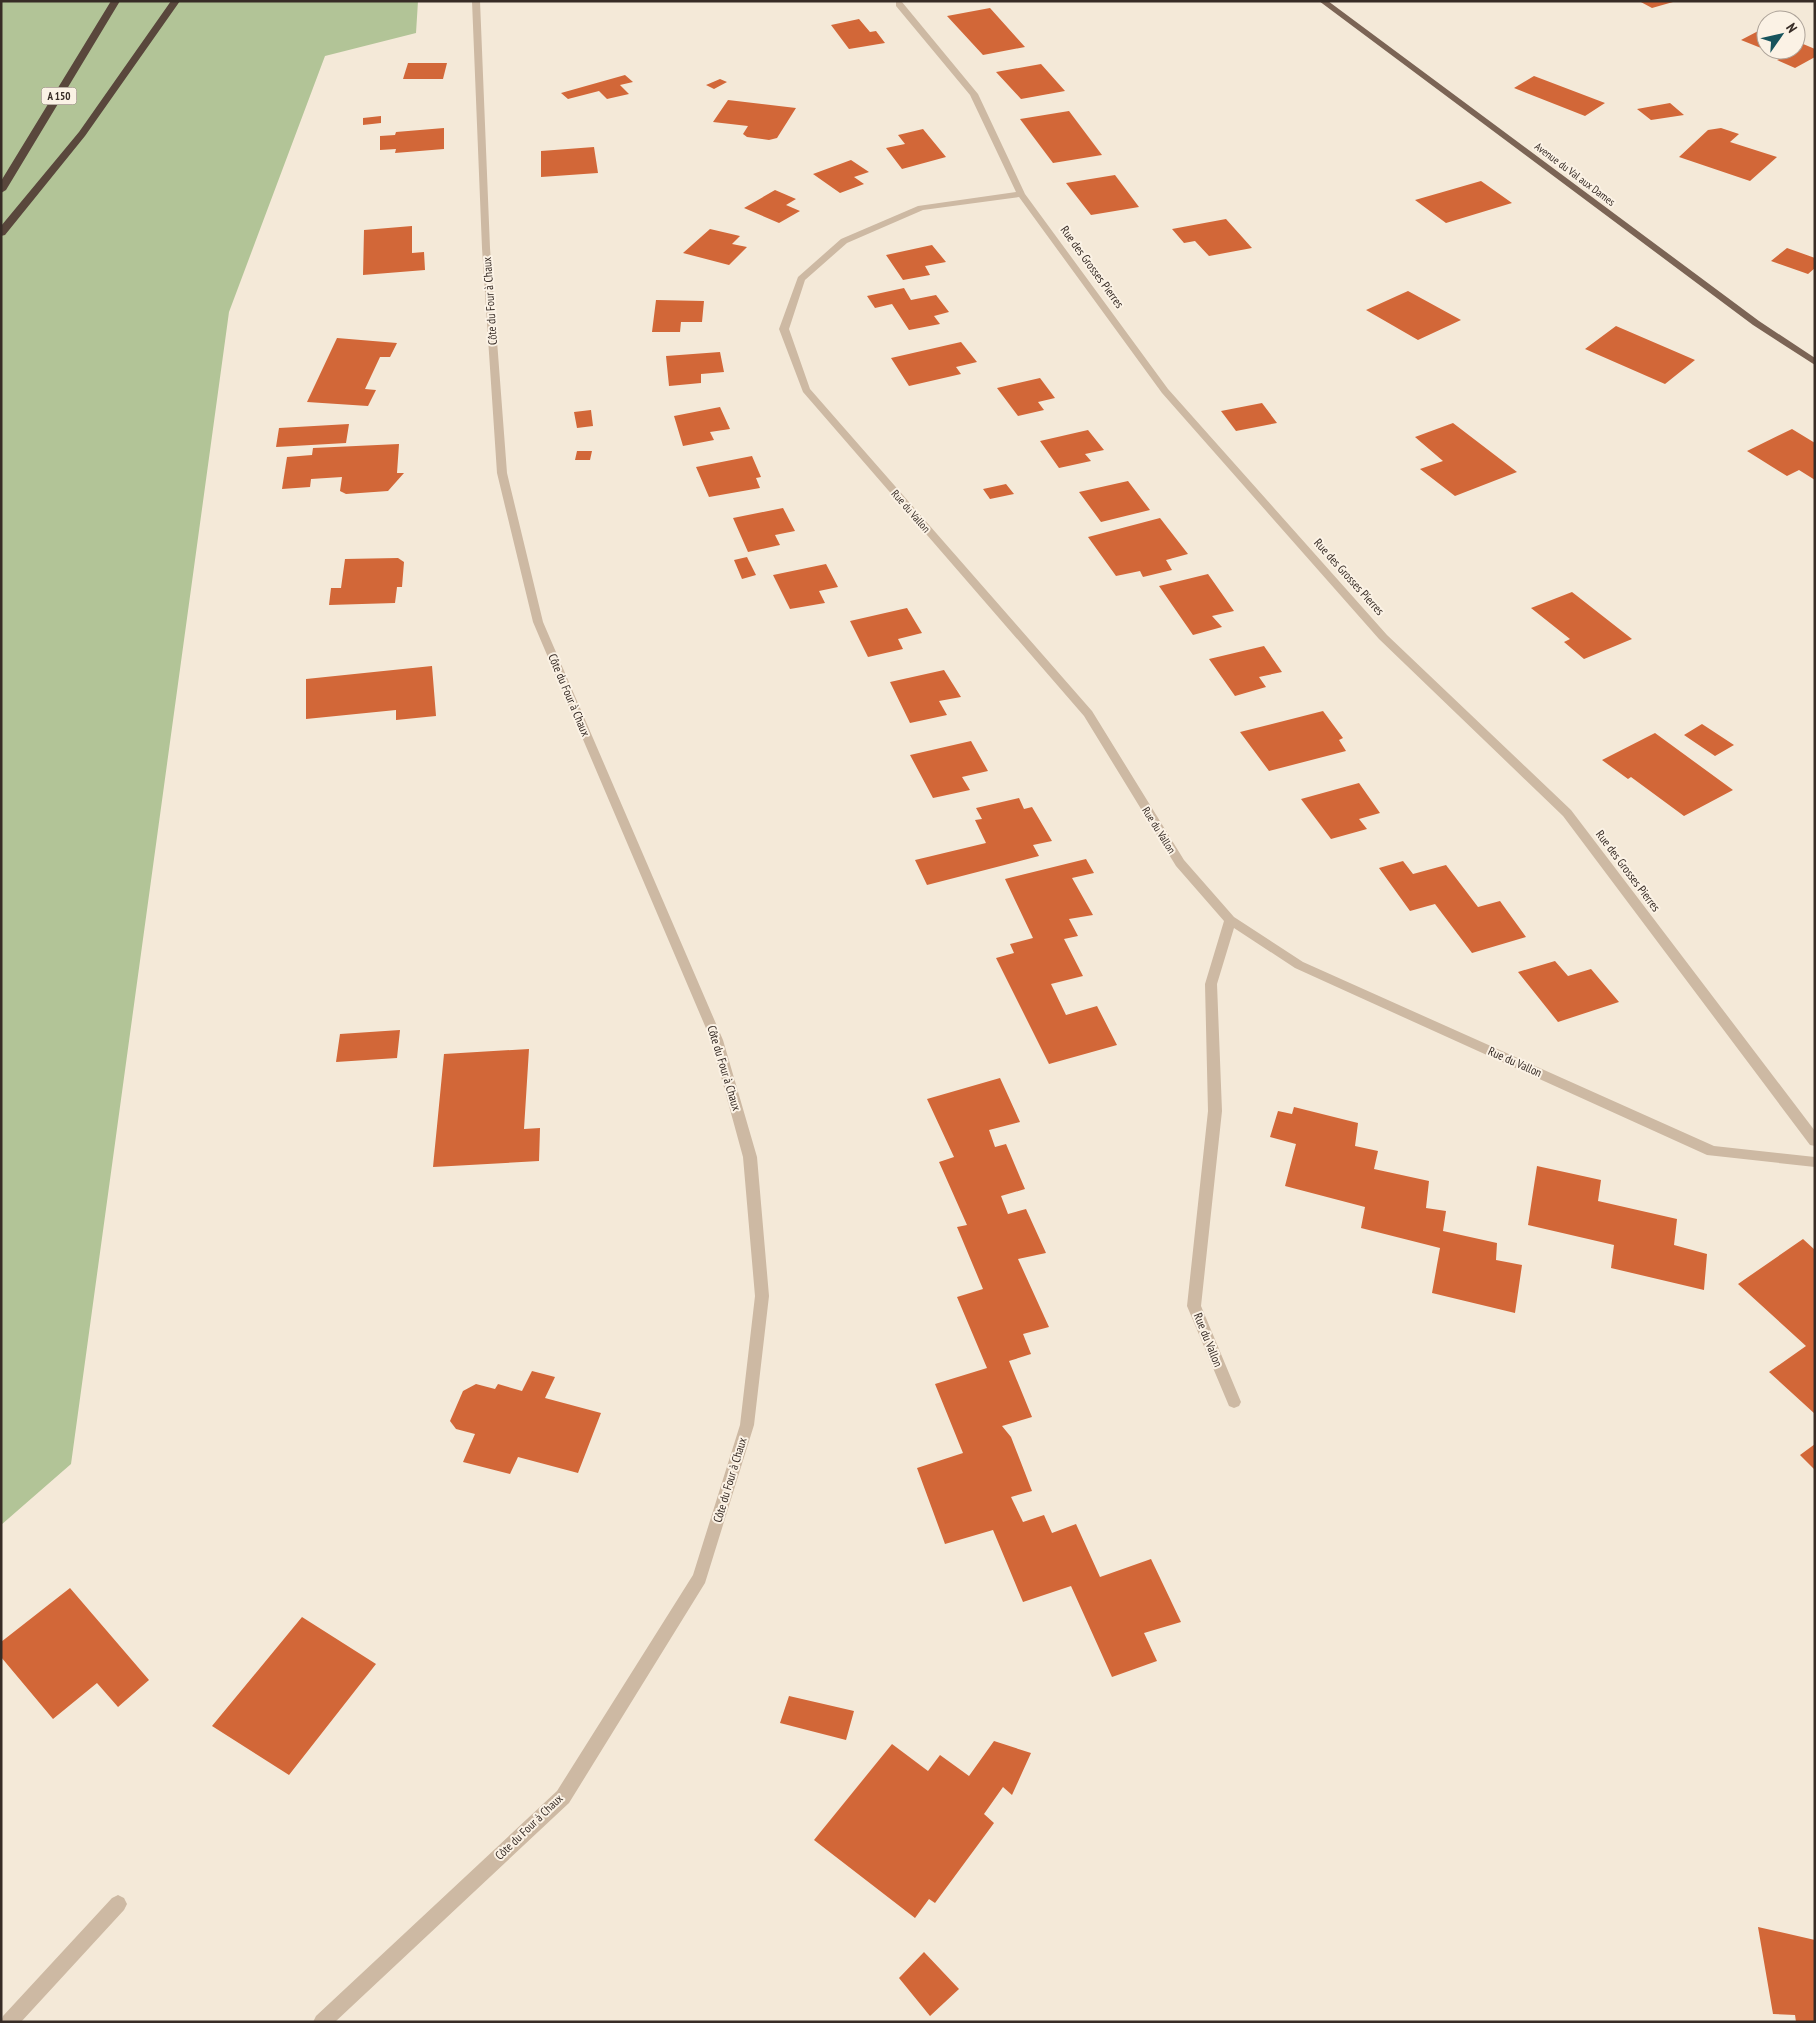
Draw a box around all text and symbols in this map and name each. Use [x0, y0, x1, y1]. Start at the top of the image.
north arrow [1756, 10, 1806, 60]
text: N [1782, 20, 1801, 36]
road number: A 150 [42, 88, 76, 104]
street label: Avenue du Val aux Dames [1532, 139, 1618, 209]
street label: Rue des Grosses Pierres [1058, 223, 1127, 311]
street label: Côte du Four à Chaux [479, 256, 500, 346]
street label: Rue du Vallon [889, 487, 934, 535]
street label: Rue des Grosses Pierres [1311, 535, 1388, 618]
street label: Côte du Four à Chaux [545, 651, 594, 738]
street label: Rue du Vallon [1139, 804, 1179, 856]
street label: Rue des Grosses Pierres [1593, 827, 1664, 914]
street label: Côte du Four à Chaux [704, 1023, 745, 1112]
street label: Rue du Vallon [1486, 1043, 1544, 1080]
street label: Rue du Vallon [1191, 1311, 1226, 1369]
street label: Côte du Four à Chaux [709, 1435, 750, 1524]
street label: Côte du Four à Chaux [492, 1791, 566, 1863]

